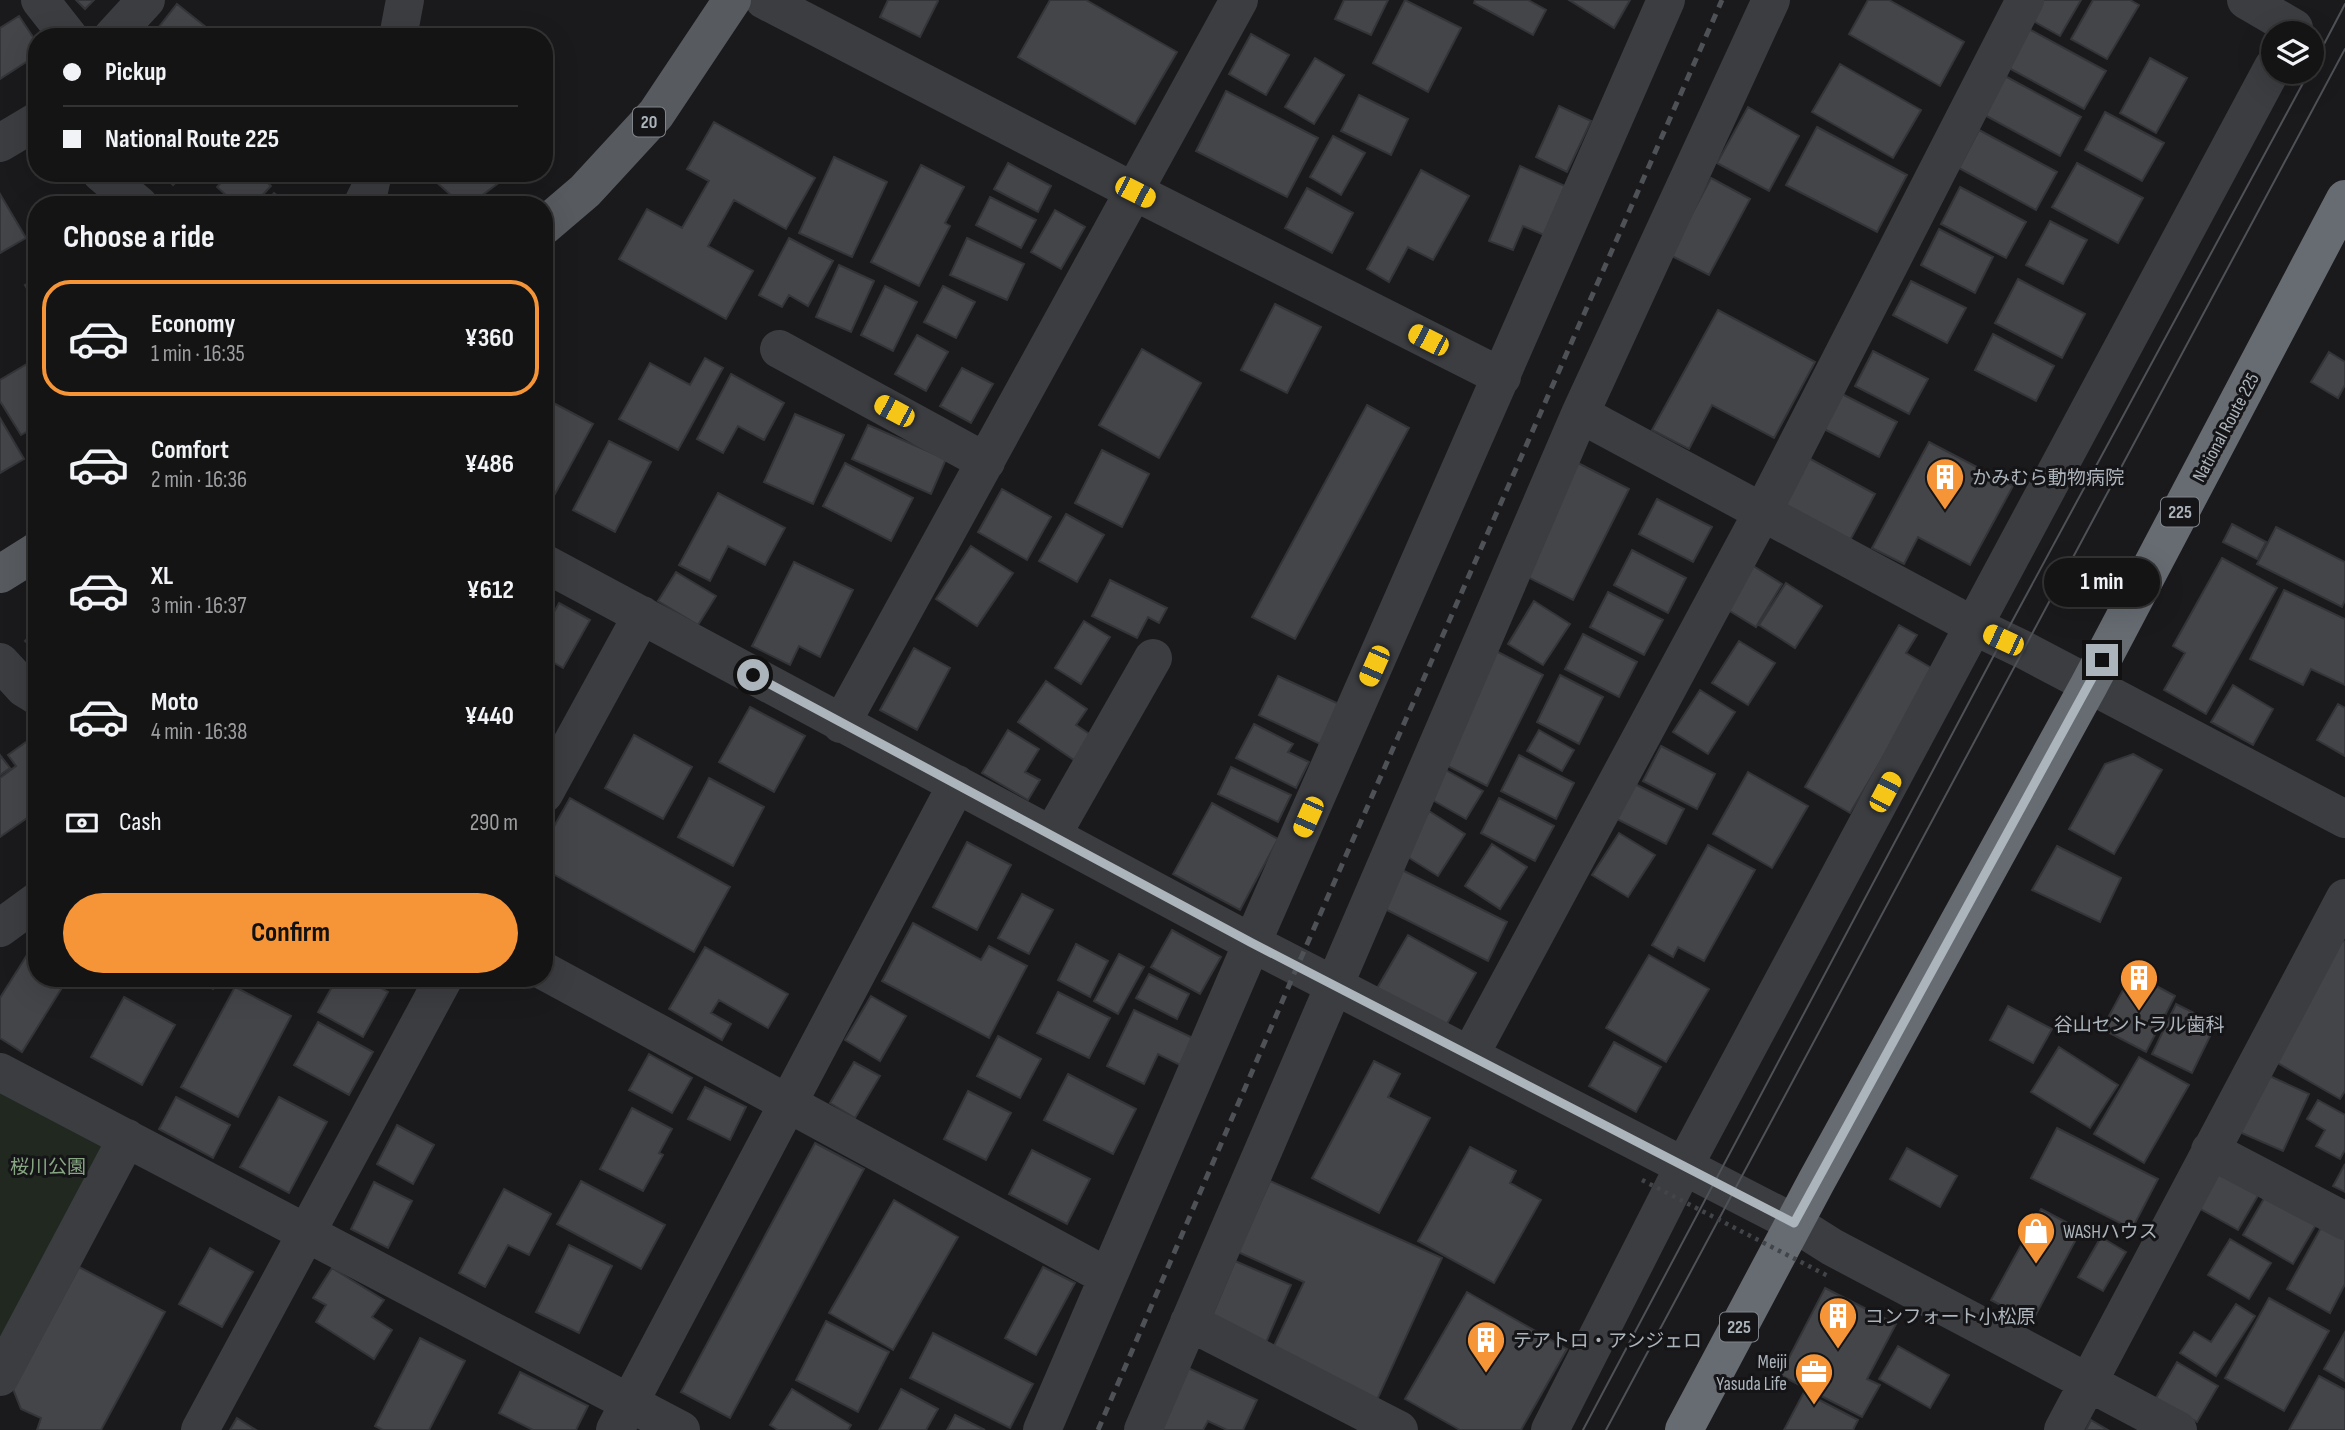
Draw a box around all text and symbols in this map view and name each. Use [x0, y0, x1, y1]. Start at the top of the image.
map controls [2261, 21, 2324, 84]
button: layers [2261, 21, 2324, 84]
text: Pickup [105, 57, 167, 88]
road number: 20 [633, 107, 665, 136]
text: National Route 225 [105, 124, 279, 155]
car [1112, 173, 1159, 211]
text: Choose a ride [63, 218, 215, 257]
icon: car [67, 307, 130, 370]
text: Economy [151, 309, 235, 340]
car [1405, 321, 1452, 359]
text: ¥360 [464, 323, 514, 354]
text: 1 min · 16:35 [151, 340, 245, 368]
street label: National Route 225 [2188, 369, 2265, 486]
car [871, 392, 918, 430]
icon: car [67, 433, 130, 496]
text: Comfort [151, 435, 229, 466]
text: ¥486 [464, 449, 514, 480]
building icon: かみむら動物病院 [1924, 456, 1966, 511]
text: 2 min · 16:36 [151, 466, 247, 494]
place label: かみむら動物病院 [1972, 467, 2124, 490]
road number: 225 [2161, 498, 2199, 526]
callout: 1 min [2044, 558, 2160, 608]
icon: car [67, 559, 130, 622]
text: XL [151, 561, 173, 592]
text: 1 min [2081, 568, 2123, 596]
text: ¥612 [467, 575, 514, 606]
text: 3 min · 16:37 [151, 592, 246, 620]
car [1980, 622, 2027, 658]
car [1356, 643, 1393, 689]
route end [2086, 644, 2118, 676]
route start [737, 659, 769, 691]
icon: car [67, 685, 130, 748]
text: Moto [151, 687, 199, 718]
text: ¥440 [464, 701, 514, 732]
text: 4 min · 16:38 [151, 718, 247, 746]
car [1866, 769, 1905, 815]
car [1290, 794, 1327, 840]
icon: cash [63, 804, 101, 842]
text: Cash [119, 807, 162, 838]
text: 290 m [470, 809, 518, 837]
button: Confirm [63, 893, 518, 973]
building icon: 谷山セントラル歯科 [2118, 957, 2160, 1012]
place label: 谷山セントラル歯科 [2053, 1014, 2225, 1037]
park label: 桜川公園 [10, 1156, 86, 1179]
shop icon: WASHハウス [2015, 1210, 2057, 1265]
place label: WASHハウス [2063, 1221, 2158, 1244]
building icon: コンフォート小松原 [1817, 1295, 1859, 1350]
place label: コンフォート小松原 [1865, 1306, 2035, 1329]
road number: 225 [1720, 1312, 1758, 1342]
building icon: テアトロ・アンジェロ [1465, 1319, 1507, 1374]
place label: テアトロ・アンジェロ [1513, 1330, 1702, 1353]
place label: Meiji Yasuda Life [1716, 1351, 1787, 1396]
office icon: Meiji Yasuda Life [1793, 1351, 1835, 1406]

